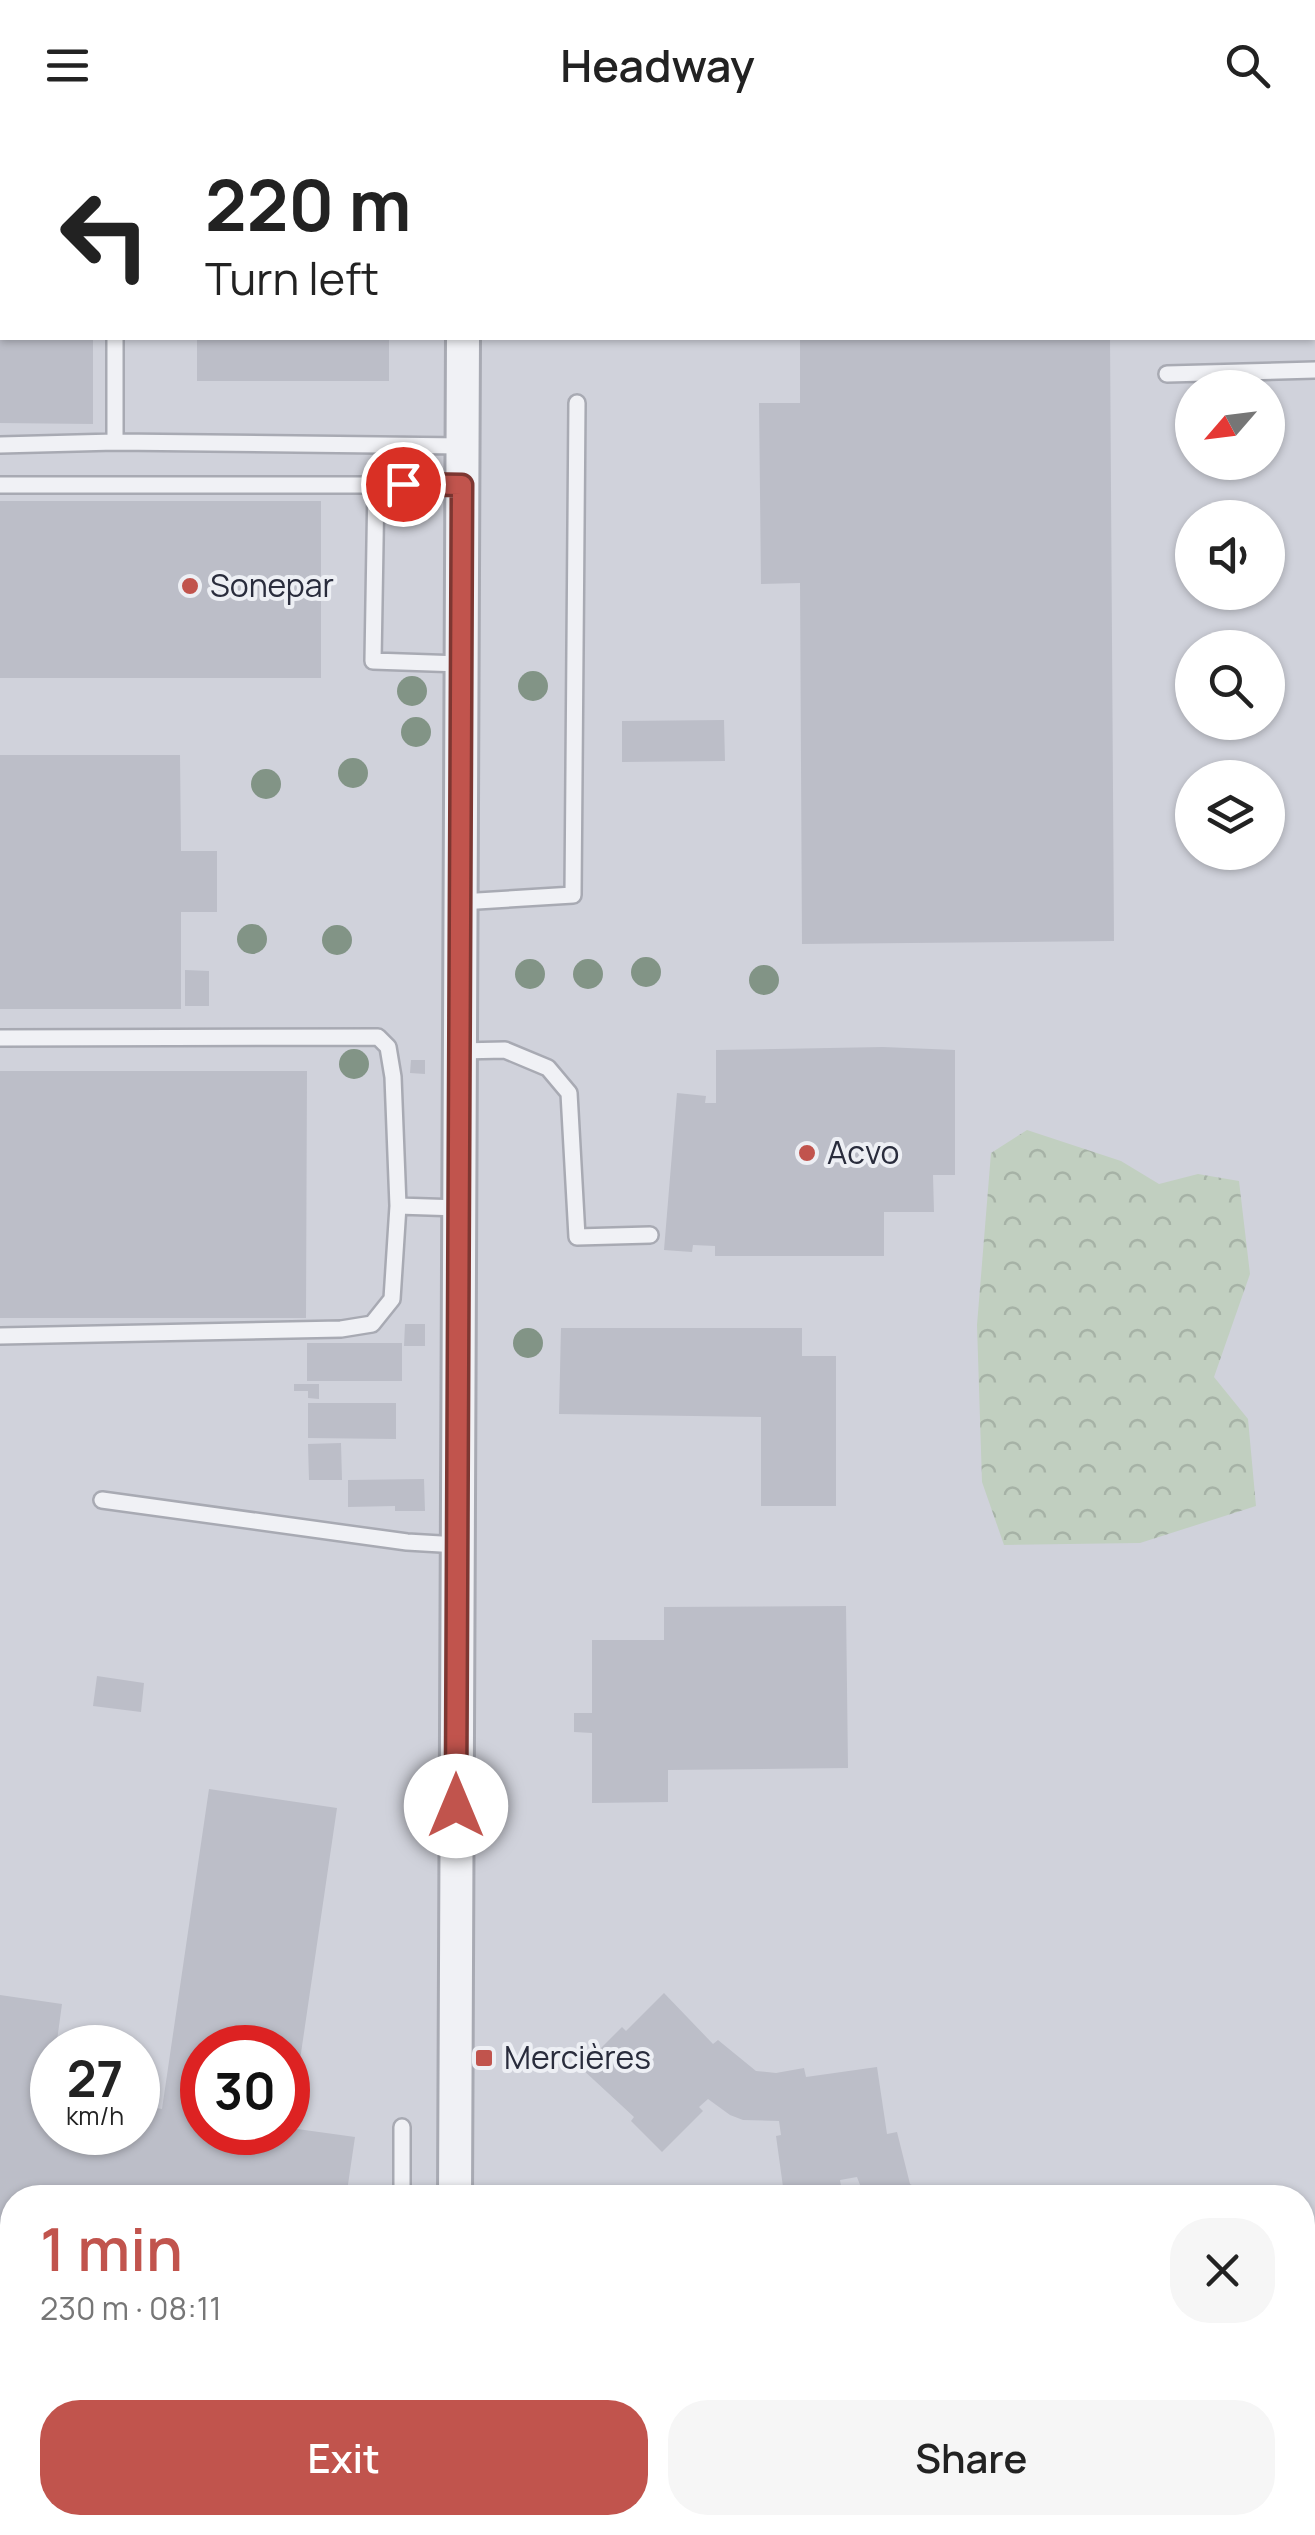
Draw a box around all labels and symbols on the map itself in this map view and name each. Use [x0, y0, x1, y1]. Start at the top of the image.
north arrow [1175, 370, 1285, 480]
pin [361, 442, 446, 527]
place label: Sonepar [210, 563, 334, 607]
marker: Sonepar [179, 575, 201, 597]
place label: Acvo [827, 1130, 900, 1174]
marker: Acvo [796, 1142, 818, 1164]
position arrow [404, 1754, 508, 1858]
speed limit sign: 30 [180, 2025, 310, 2155]
place label: Mercières [504, 2035, 651, 2079]
marker: Mercières [473, 2047, 495, 2069]

